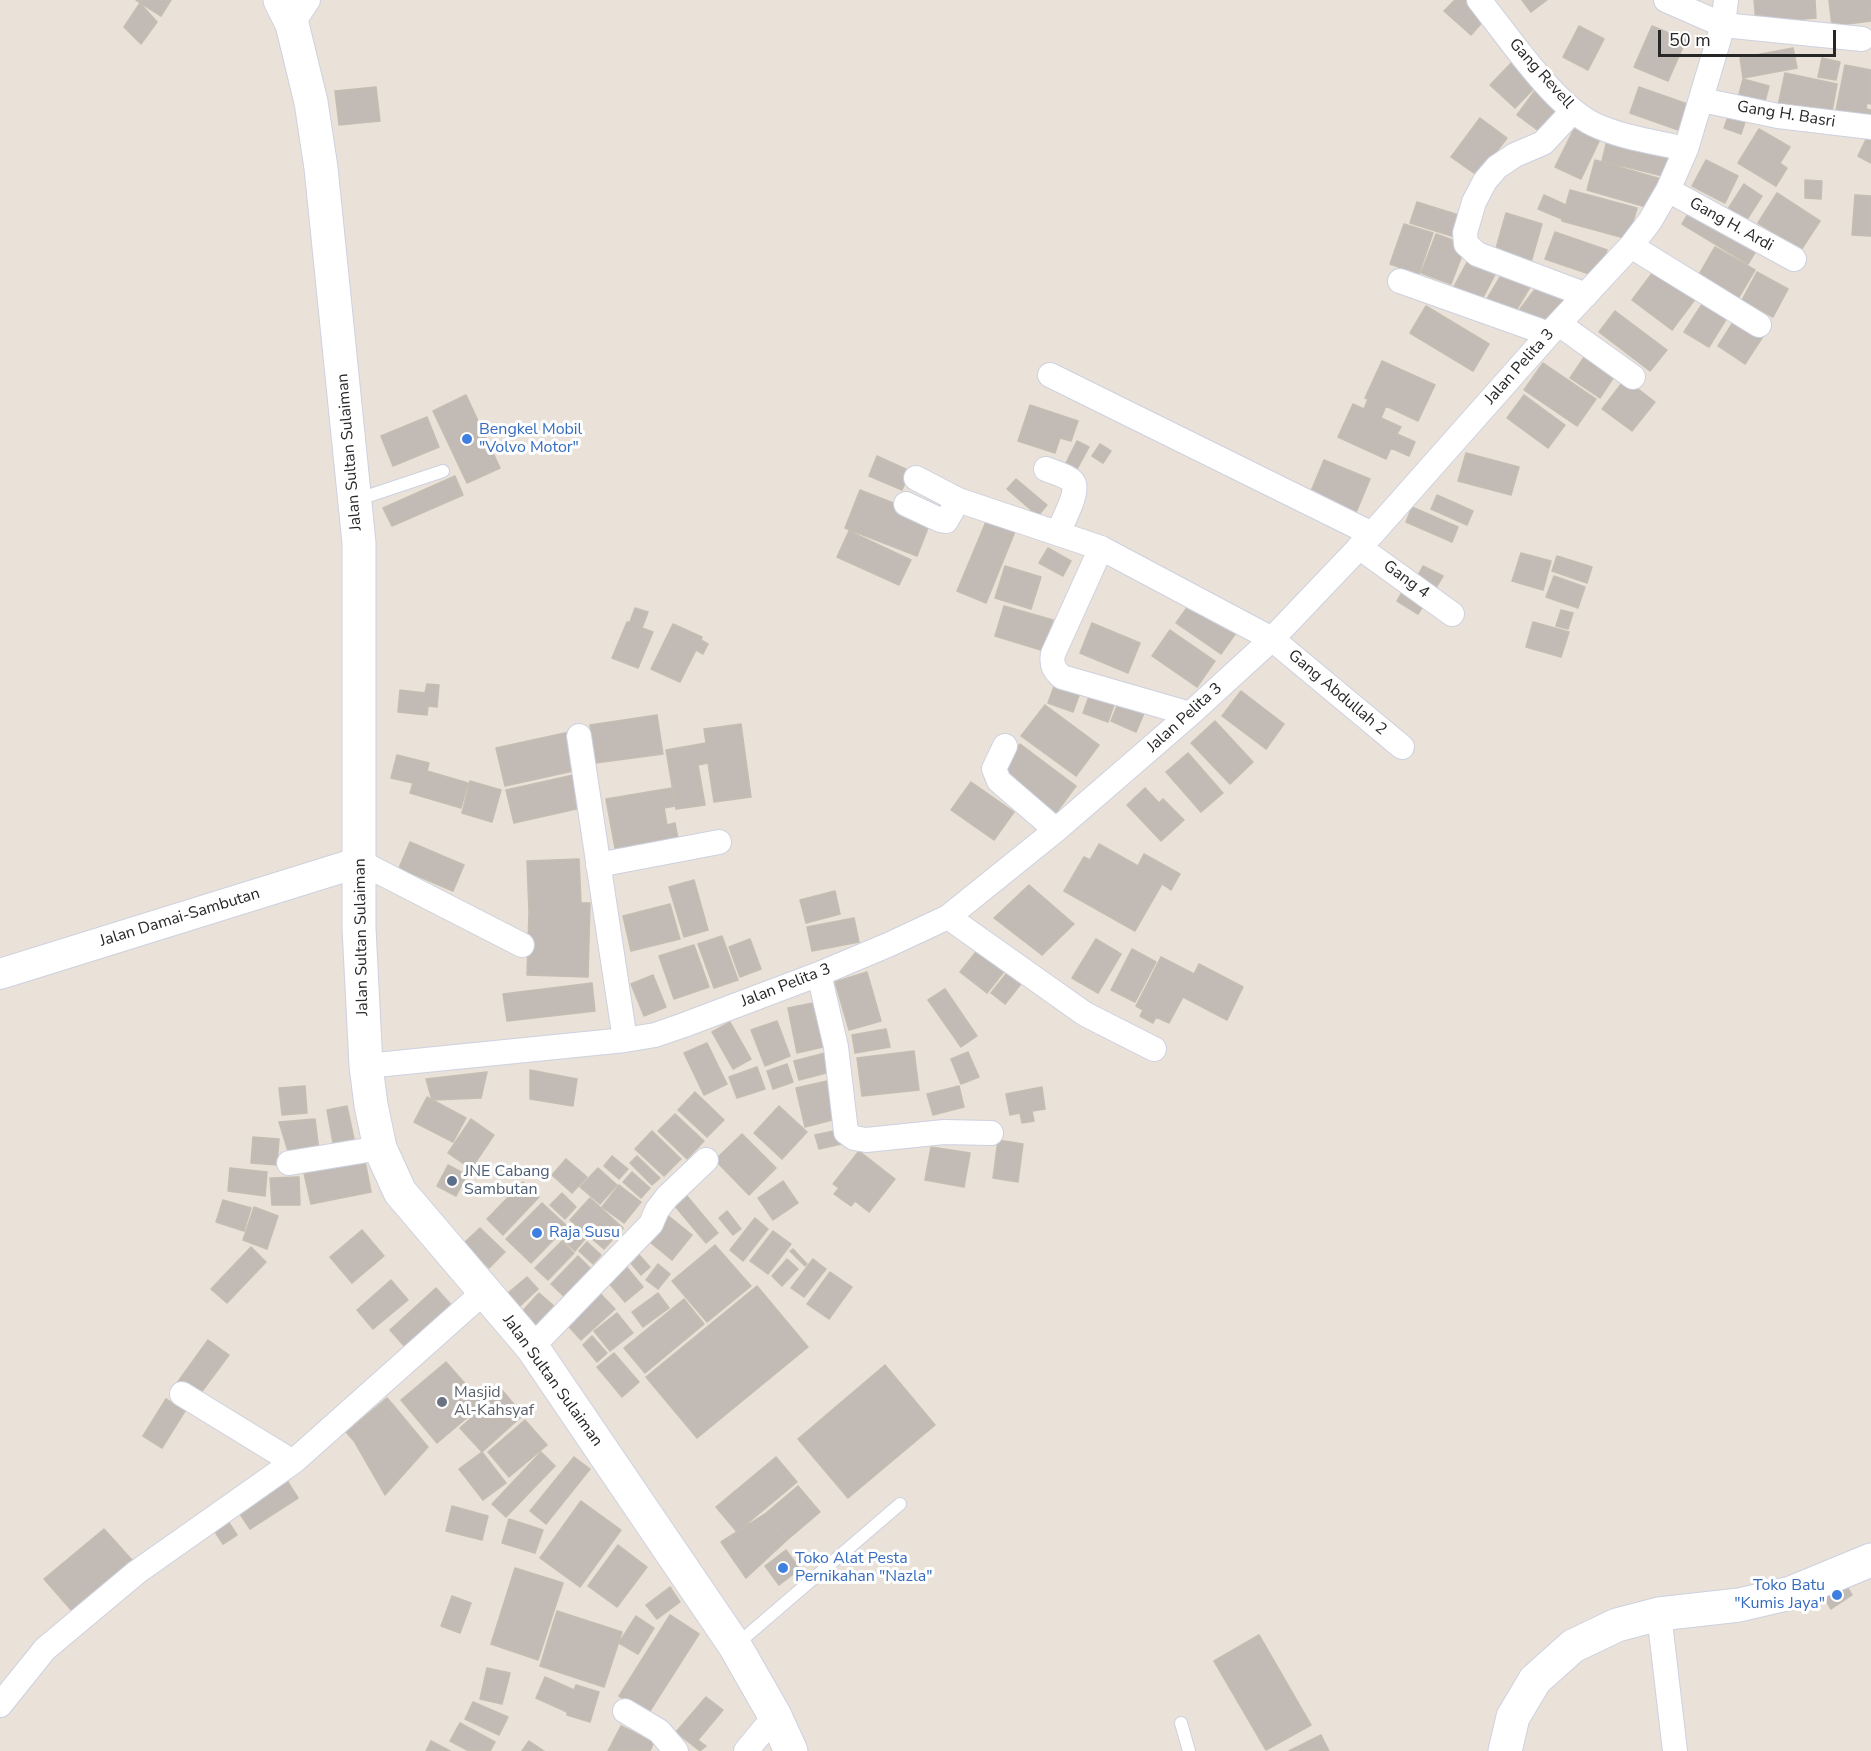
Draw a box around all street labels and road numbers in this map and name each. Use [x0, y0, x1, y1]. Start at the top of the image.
street label: Gang Revell [1505, 35, 1577, 113]
street label: Gang H. Basri [1736, 98, 1836, 132]
street label: Gang H. Ardi [1686, 194, 1776, 256]
street label: Jalan Pelita 3 [1481, 325, 1559, 409]
street label: Jalan Sultan Sulaiman [334, 373, 366, 531]
street label: Gang 4 [1379, 557, 1433, 603]
street label: Gang Abdullah 2 [1284, 646, 1390, 740]
street label: Jalan Pelita 3 [1143, 679, 1227, 757]
street label: Jalan Sultan Sulaiman [351, 858, 373, 1016]
street label: Jalan Damai-Sambutan [98, 885, 262, 951]
street label: Jalan Pelita 3 [738, 960, 834, 1012]
street label: Jalan Sultan Sulaiman [498, 1312, 606, 1450]

